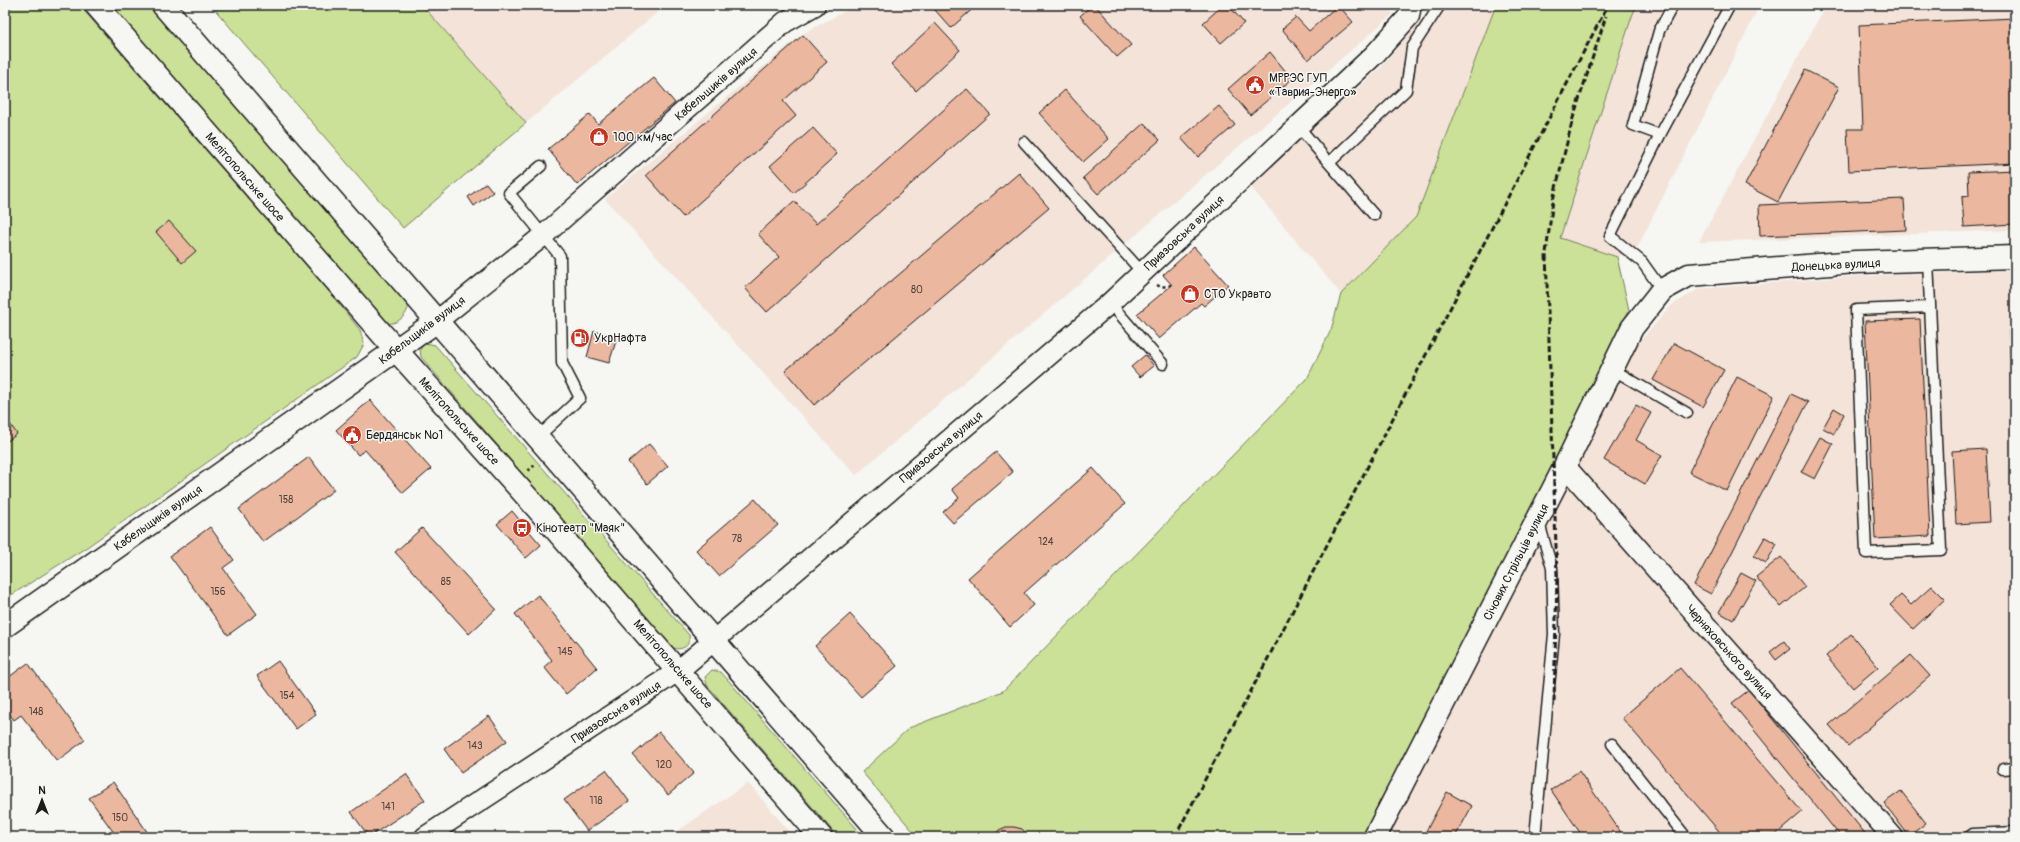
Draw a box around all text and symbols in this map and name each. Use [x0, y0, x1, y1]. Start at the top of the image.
street label: Кабельщиків вулиця [672, 44, 761, 124]
place label: МРРЭС ГУП «Таврия-Энерго» [1269, 71, 1356, 100]
public building icon: МРРЭС ГУП «Таврия-Энерго» [1244, 74, 1266, 96]
shop icon: 100 км/час [588, 126, 610, 148]
street label: Мелітопольське шосе [202, 130, 287, 225]
place label: 100 км/час [613, 130, 673, 145]
street label: Приазовська вулиця [1141, 192, 1228, 274]
street label: Донецька вулиця [1790, 256, 1881, 275]
shop icon: СТО Укравто [1179, 283, 1201, 305]
house number: 80 [911, 284, 923, 296]
place label: СТО Укравто [1204, 287, 1272, 302]
street label: Кабельщиків вулиця [376, 293, 469, 368]
fuel station icon: УкрНафта [569, 327, 591, 349]
place label: УкрНафта [594, 331, 647, 346]
street label: Мелітопольське шосе [415, 374, 502, 468]
street label: Приазовська вулиця [897, 408, 986, 486]
public building icon: Бердянськ №1 [341, 424, 363, 446]
place label: Бердянськ №1 [366, 428, 443, 443]
street label: Кабельщиків вулиця [111, 482, 206, 555]
house number: 158 [279, 494, 293, 506]
street label: Січових Стрільців вулиця [1480, 501, 1553, 623]
bus stop icon: Кінотеатр "Маяк" [511, 517, 533, 539]
place label: Кінотеатр "Маяк" [536, 521, 625, 536]
house number: 78 [732, 533, 742, 545]
house number: 124 [1038, 536, 1054, 548]
house number: 85 [441, 576, 451, 588]
house number: 156 [210, 586, 226, 598]
street label: Черняховського вулиця [1682, 602, 1775, 703]
street label: Мелітопольське шосе [630, 617, 715, 712]
house number: 145 [557, 646, 573, 658]
street label: Приазовська вулиця [569, 678, 664, 747]
house number: 154 [279, 690, 295, 702]
house number: 148 [29, 706, 43, 718]
house number: 143 [467, 740, 483, 752]
house number: 120 [656, 759, 672, 771]
north arrow [22, 780, 62, 820]
text: N [38, 784, 46, 797]
house number: 118 [590, 795, 602, 807]
house number: 141 [381, 801, 395, 813]
house number: 150 [112, 812, 128, 824]

